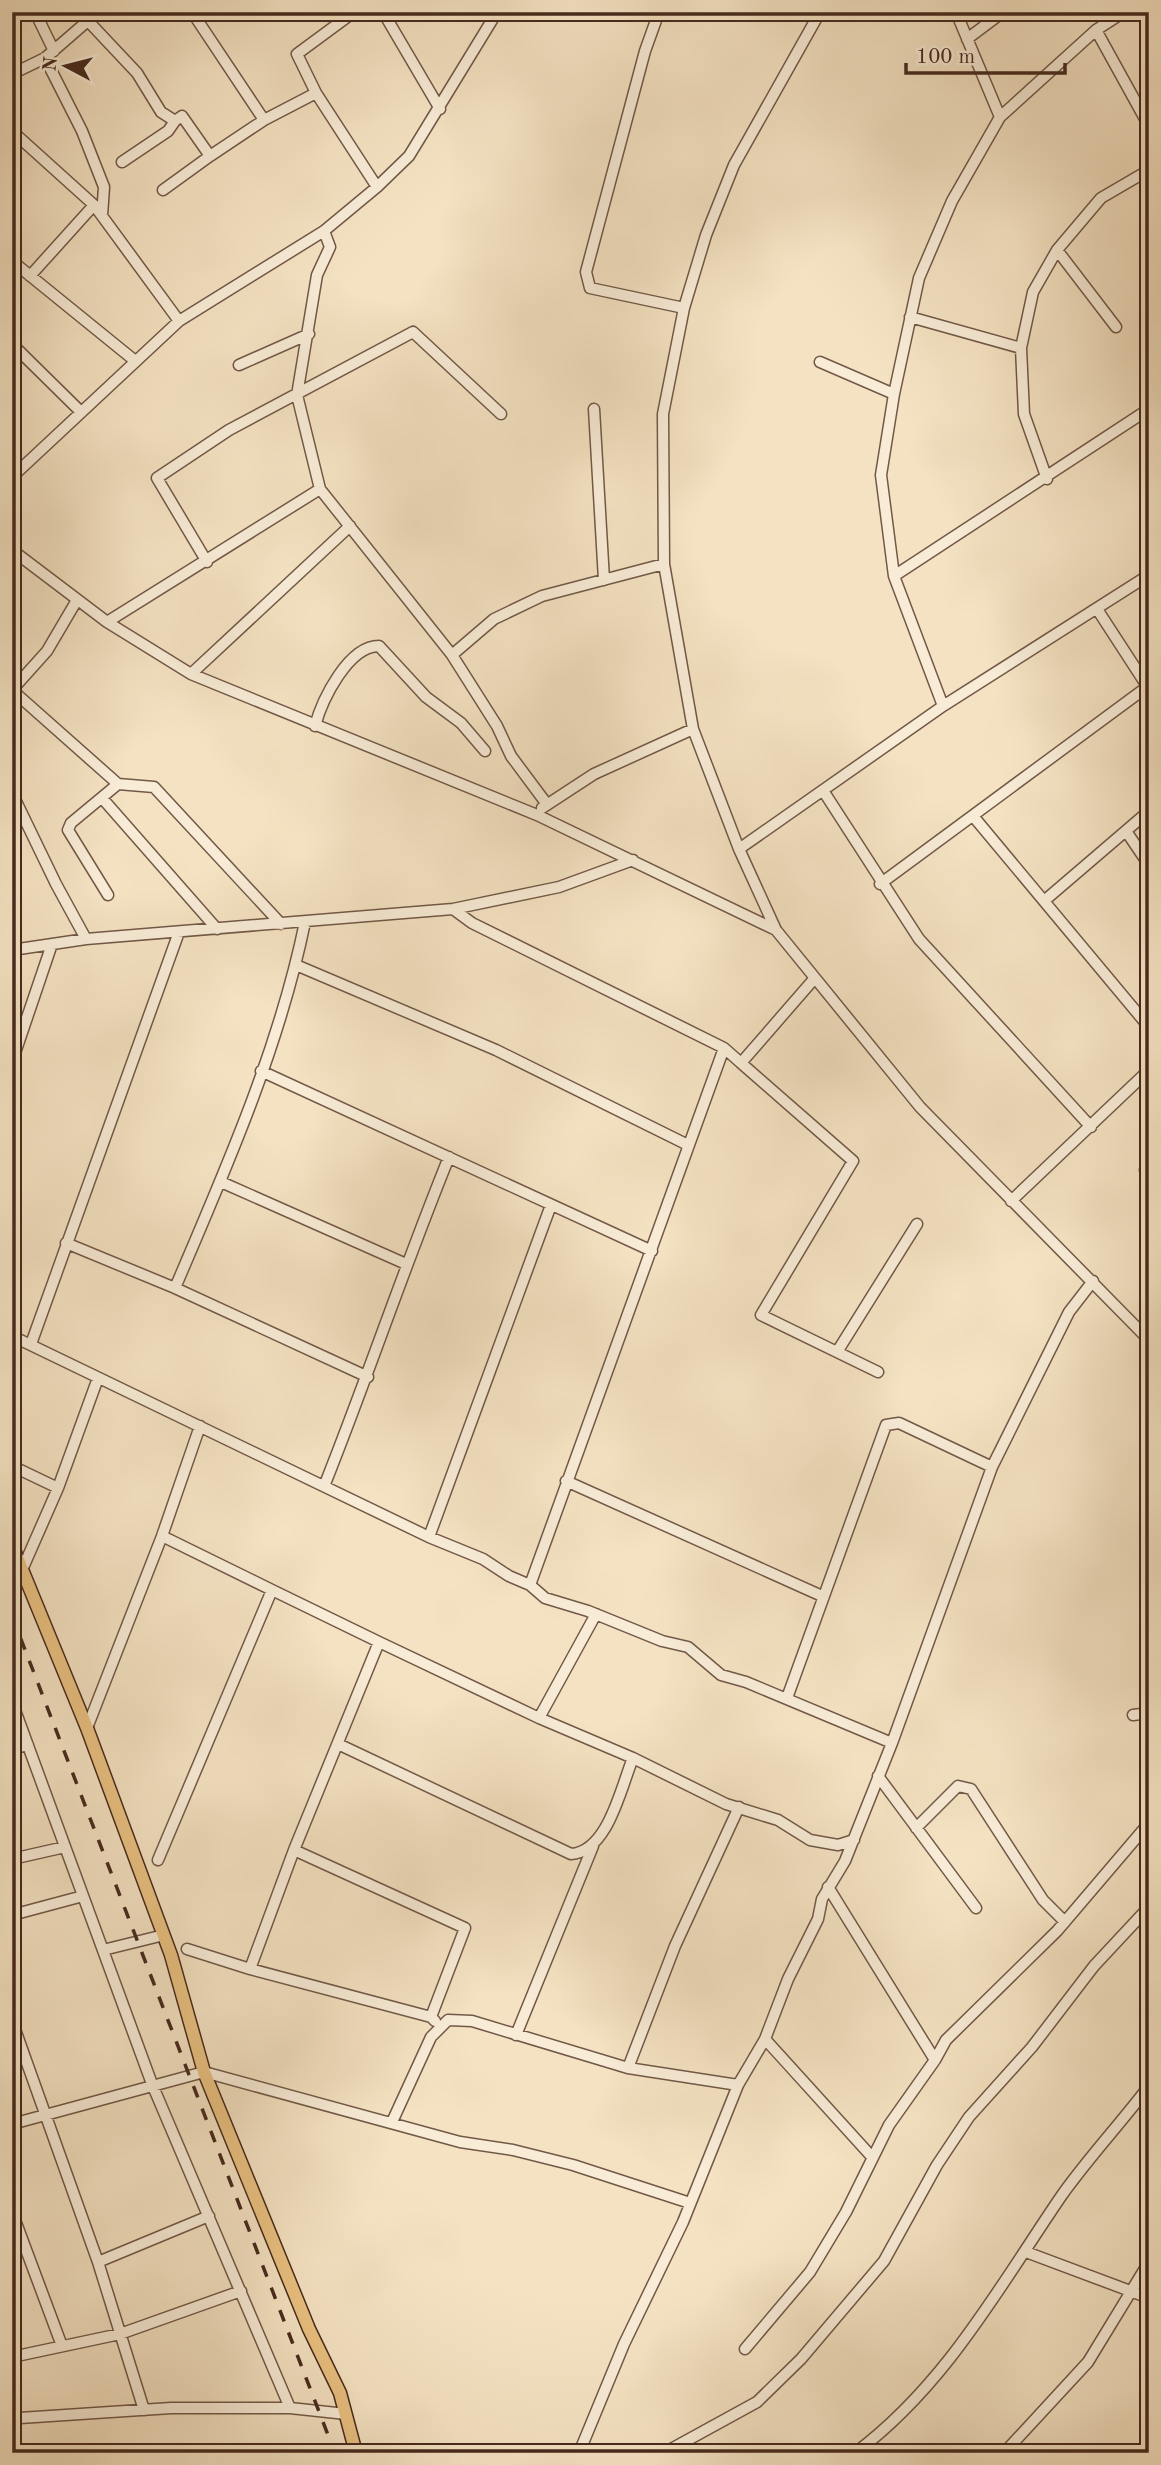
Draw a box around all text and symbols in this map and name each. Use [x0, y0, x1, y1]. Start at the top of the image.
north arrow [32, 32, 102, 102]
scale bar [906, 32, 1065, 76]
text: 100 m [916, 47, 975, 68]
text: N [41, 55, 62, 73]

